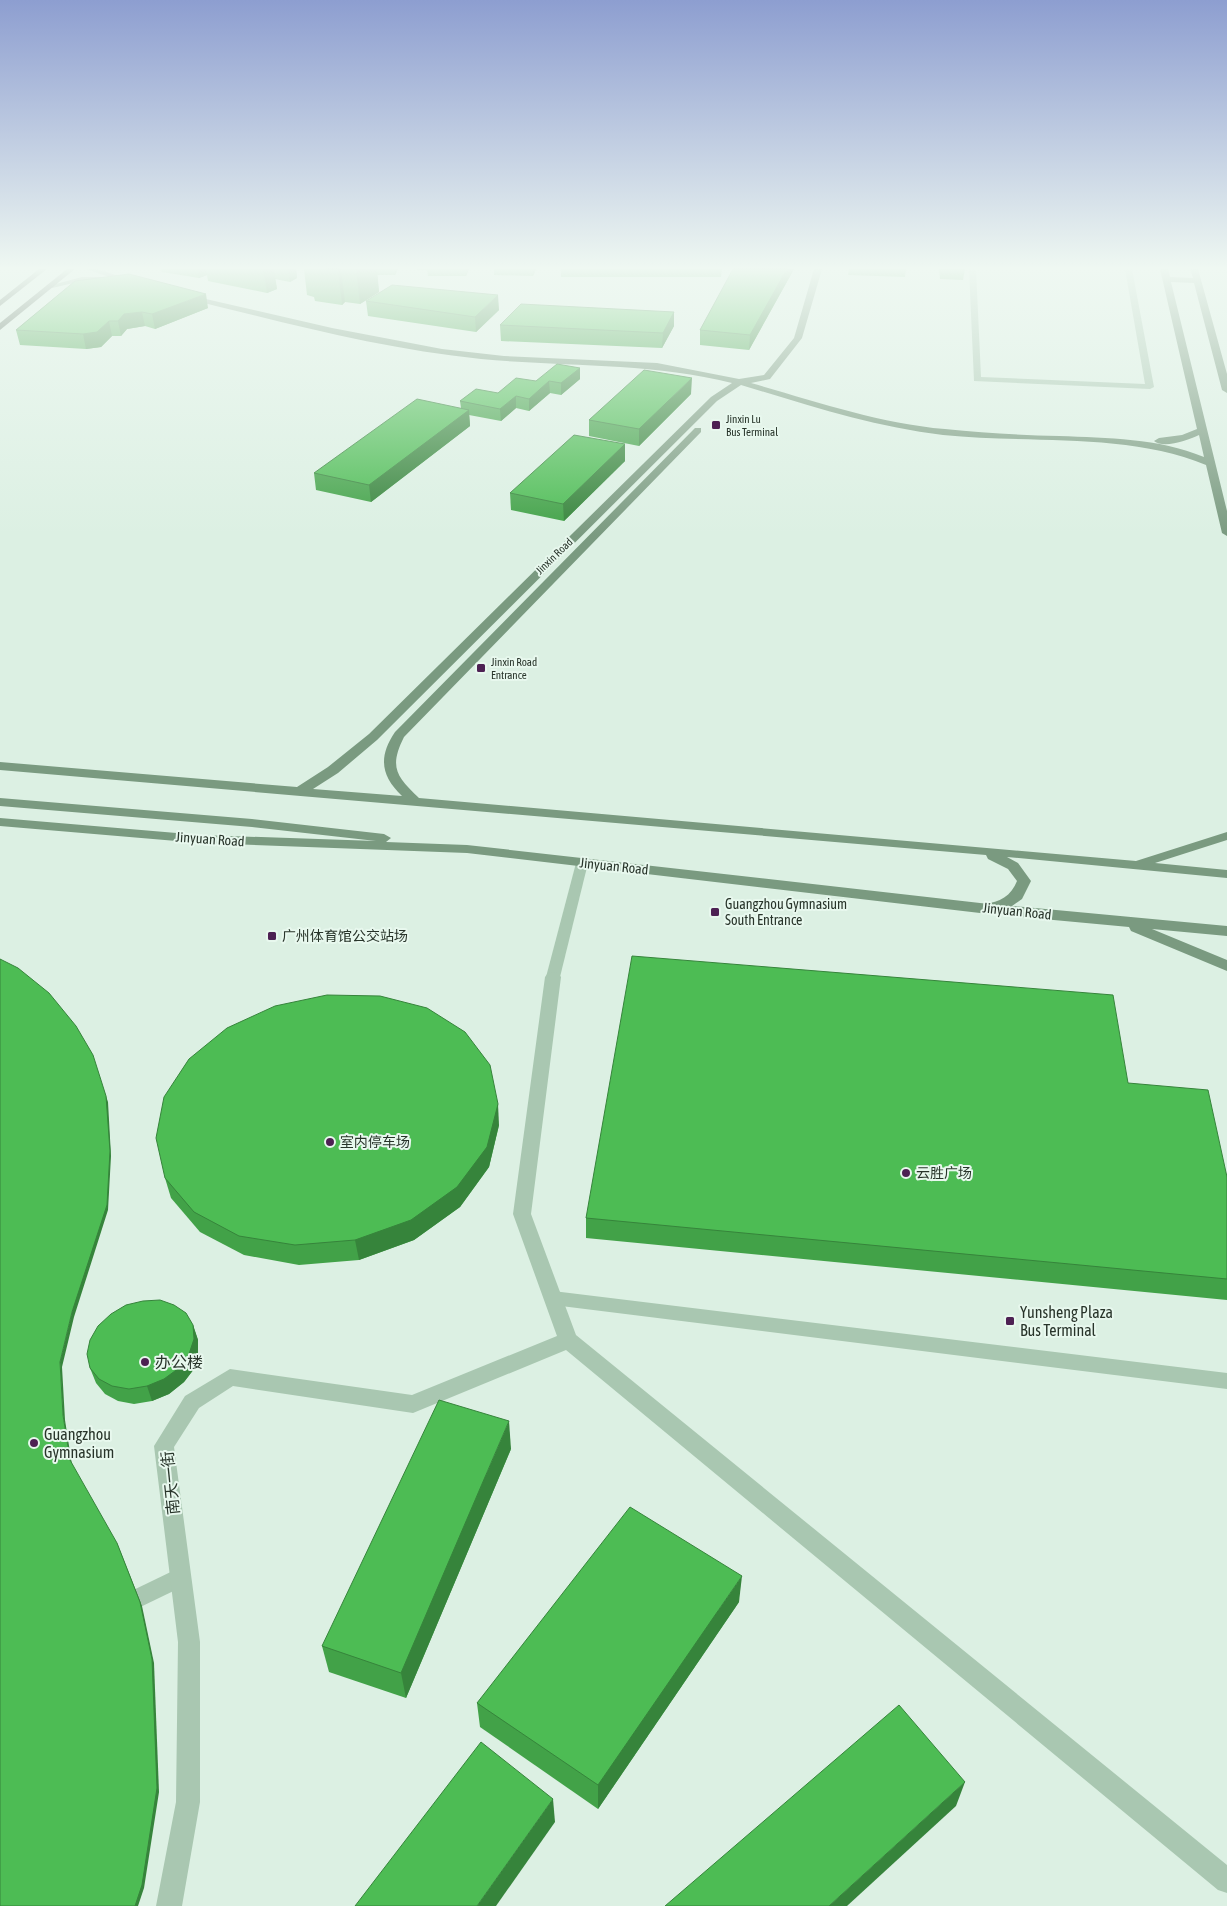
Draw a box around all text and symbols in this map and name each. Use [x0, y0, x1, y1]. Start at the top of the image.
place label: Jinxin Lu Bus Terminal [726, 413, 778, 438]
marker: Jinxin Lu Bus Terminal [710, 419, 722, 431]
street label: Jinxin Road [533, 536, 575, 576]
place label: Jinxin Road Entrance [491, 656, 537, 681]
marker: Jinxin Road Entrance [475, 662, 487, 674]
street label: Jinyuan Road [175, 829, 245, 849]
street label: Jinyuan Road [579, 854, 649, 878]
place label: Guangzhou Gymnasium South Entrance [725, 896, 847, 928]
street label: Jinyuan Road [982, 899, 1052, 923]
marker: Guangzhou Gymnasium South Entrance [709, 906, 721, 918]
place label: 广州体育馆公交站场 [282, 928, 408, 944]
marker: 广州体育馆公交站场 [266, 930, 278, 942]
place label: 室内停车场 [340, 1134, 410, 1150]
marker: 室内停车场 [324, 1136, 336, 1148]
place label: 云胜广场 [916, 1165, 972, 1181]
marker: 云胜广场 [900, 1167, 912, 1179]
place label: Yunsheng Plaza Bus Terminal [1020, 1303, 1113, 1339]
marker: Yunsheng Plaza Bus Terminal [1004, 1315, 1016, 1327]
place label: 办公楼 [155, 1353, 203, 1371]
marker: 办公楼 [139, 1356, 151, 1368]
place label: Guangzhou Gymnasium [44, 1425, 114, 1462]
marker: Guangzhou Gymnasium [28, 1437, 40, 1449]
street label: 南天一街 [158, 1450, 182, 1516]

